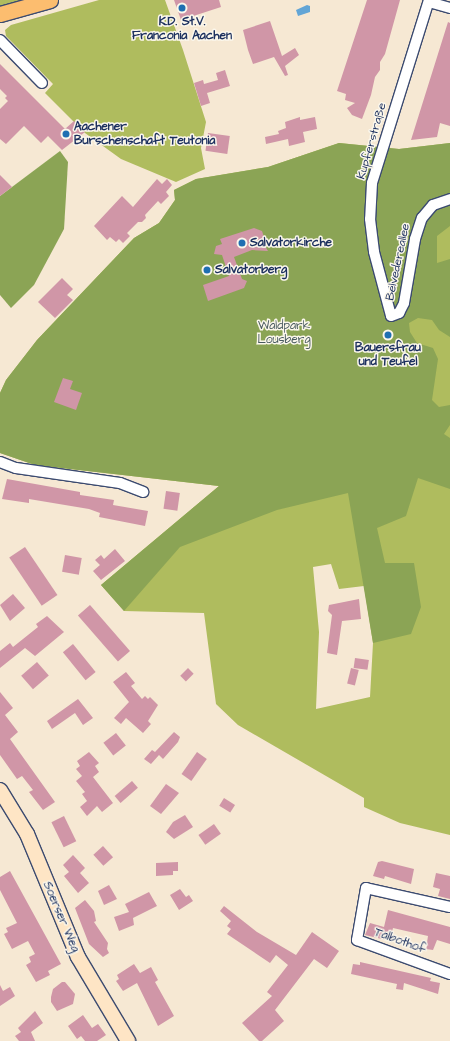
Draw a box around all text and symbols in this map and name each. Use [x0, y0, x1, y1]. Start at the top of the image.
marker: K.D. St.V. Franconia Aachen [177, 3, 187, 13]
place label: K.D. St.V. Franconia Aachen [132, 15, 232, 43]
street label: Kupferstraße [354, 101, 390, 181]
place label: Aachener Burschenschaft Teutonia [74, 120, 215, 148]
marker: Aachener Burschenschaft Teutonia [61, 129, 71, 139]
street label: Belvedereallee [383, 222, 413, 302]
place label: Salvatorkirche [250, 236, 332, 250]
marker: Salvatorkirche [237, 238, 247, 248]
place label: Salvatorberg [215, 263, 287, 277]
marker: Salvatorberg [202, 265, 212, 275]
park label: Waldpark Lousberg [257, 319, 311, 347]
marker: Bauersfrau und Teufel [383, 330, 393, 340]
place label: Bauersfrau und Teufel [355, 341, 421, 369]
street label: Soerser Weg [40, 879, 82, 955]
street label: Talbothof [372, 925, 428, 957]

